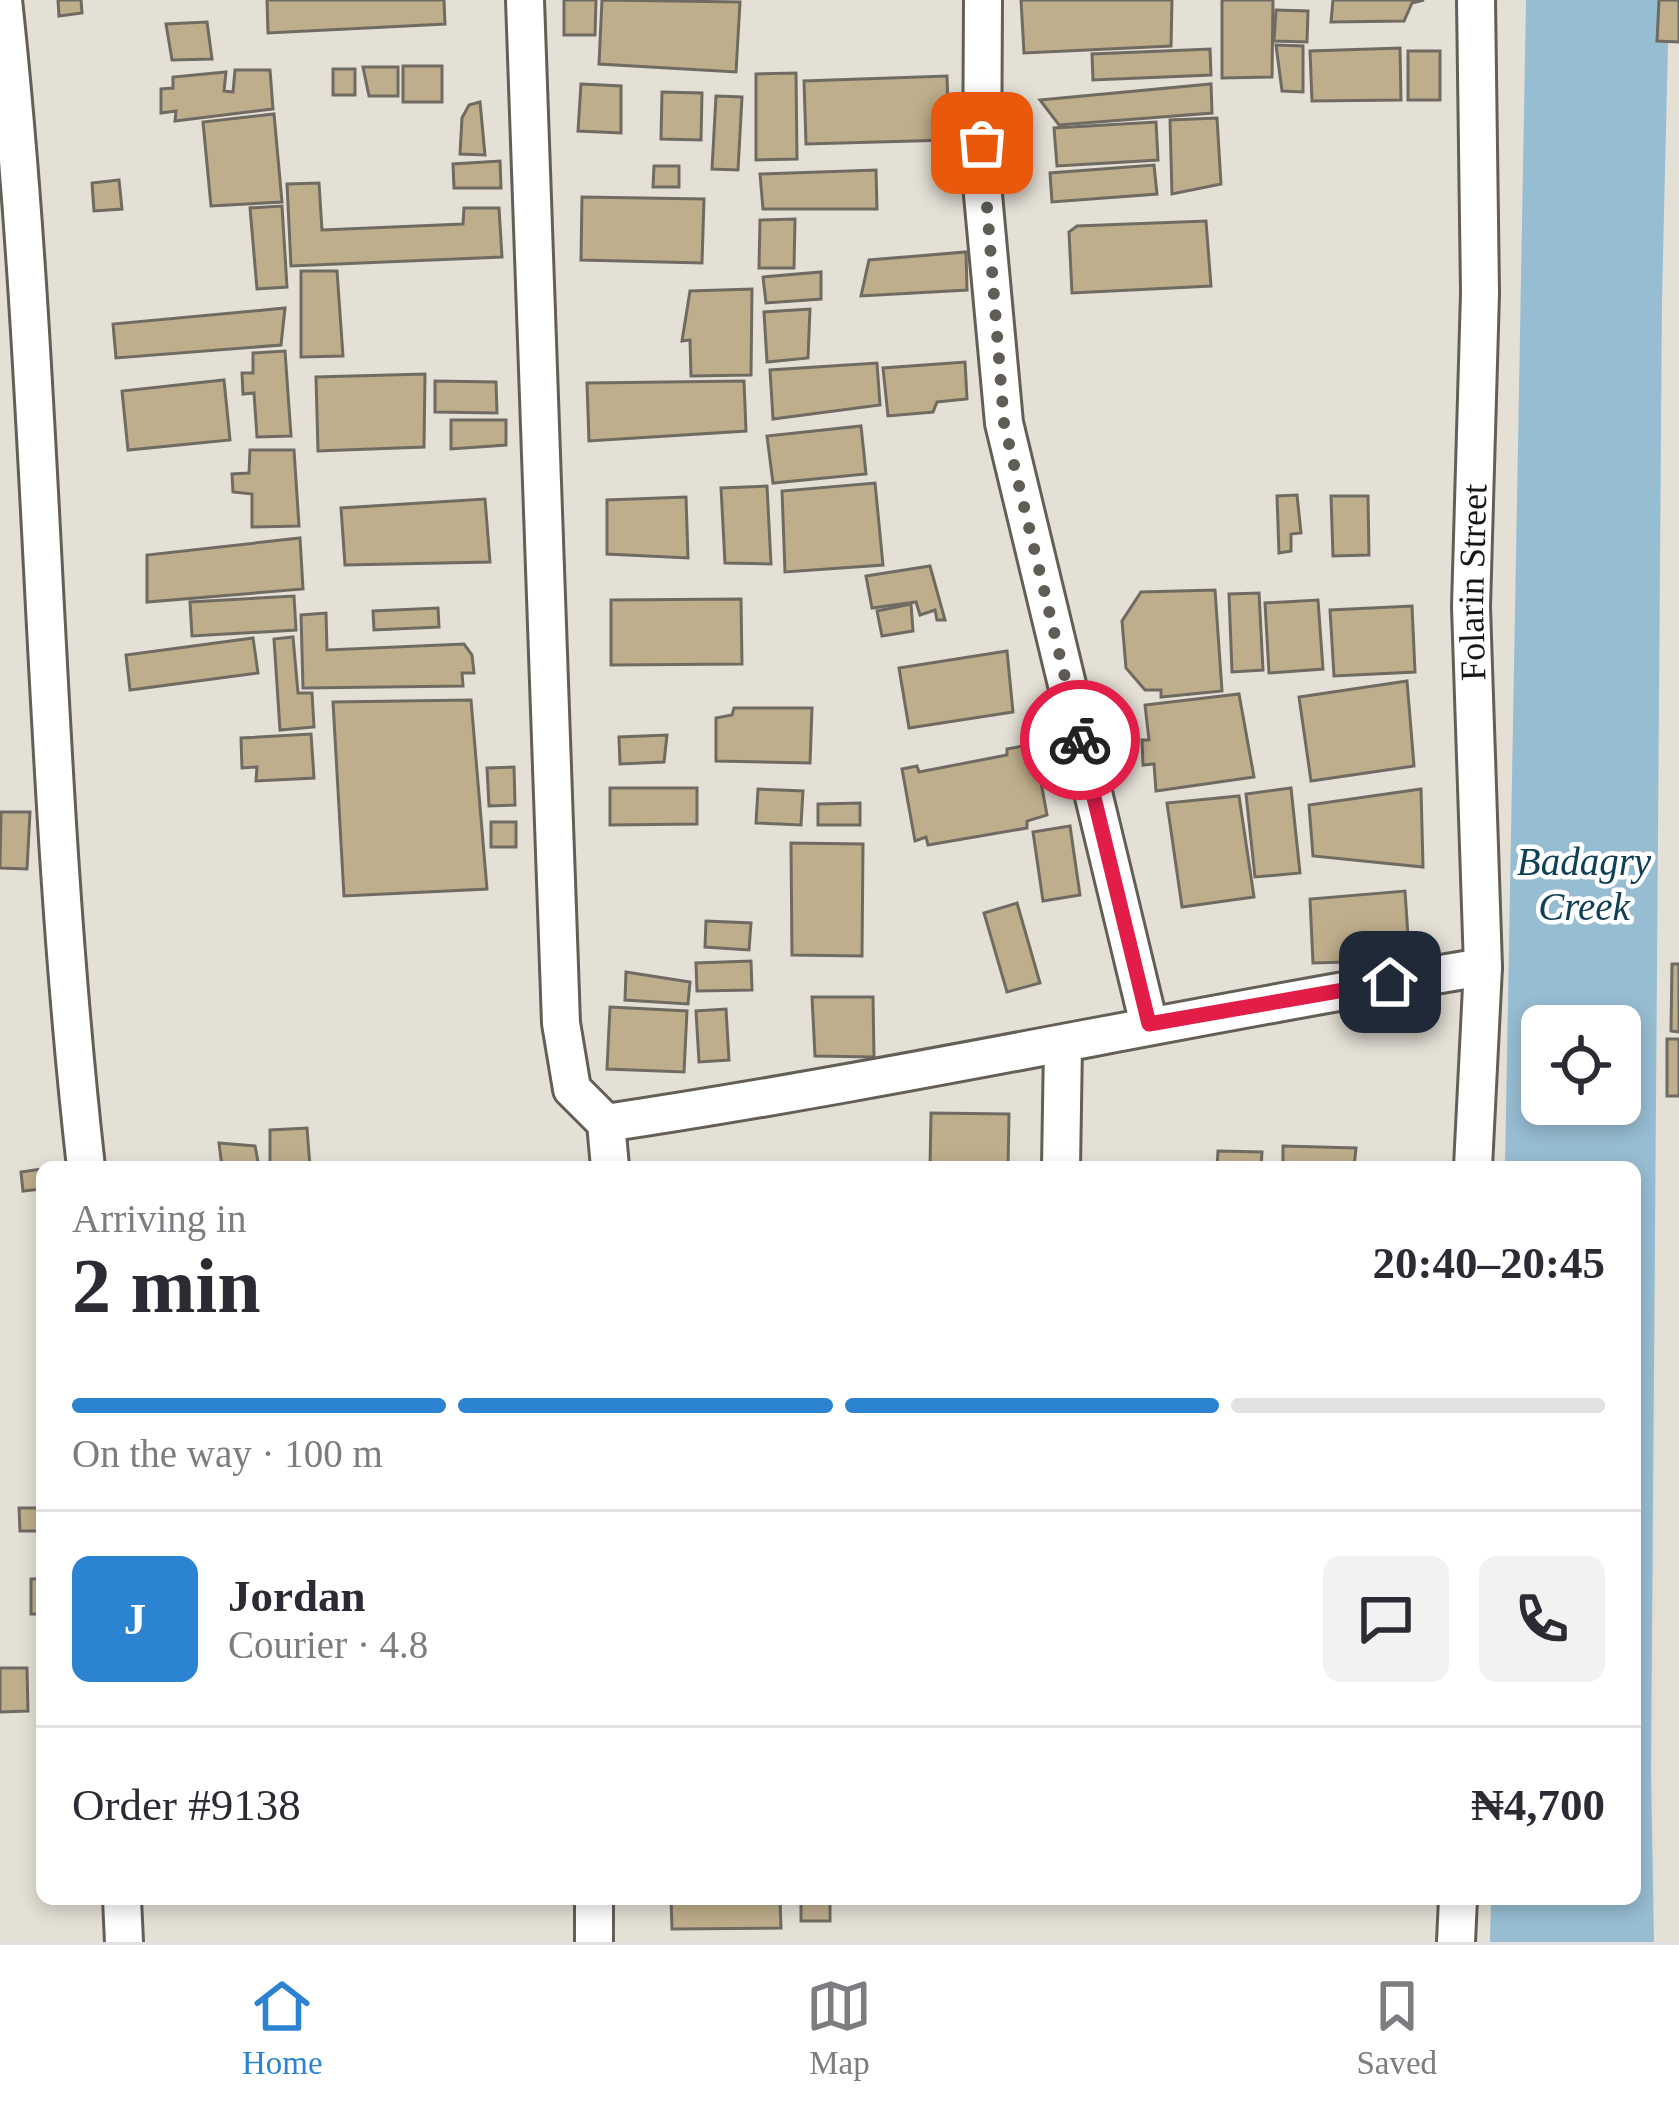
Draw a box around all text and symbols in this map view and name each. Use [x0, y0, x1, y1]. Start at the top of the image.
pin [931, 92, 1033, 194]
icon: bag [949, 110, 1015, 176]
street label: Folarin Street [1451, 483, 1495, 682]
courier [1020, 680, 1140, 800]
icon: bike [1047, 707, 1113, 773]
water label: Badagry Creek [1517, 840, 1652, 928]
pin [1339, 931, 1441, 1033]
icon: home [1357, 949, 1423, 1015]
map controls [1521, 1005, 1641, 1125]
button: locate [1521, 1005, 1641, 1125]
text: Arriving in [72, 1197, 246, 1240]
text: 20:40–20:45 [1373, 1238, 1605, 1288]
text: 2 min [72, 1242, 261, 1329]
text: On the way · 100 m [72, 1432, 383, 1475]
button: chat [1323, 1556, 1449, 1682]
button: phone [1479, 1556, 1605, 1682]
text: Jordan [228, 1571, 366, 1621]
text: J [124, 1594, 146, 1644]
text: Courier · 4.8 [228, 1623, 428, 1666]
text: Order #9138 [72, 1780, 301, 1830]
text: ₦4,700 [1471, 1780, 1605, 1830]
tab: Home [242, 1973, 323, 2082]
tab: Map [806, 1973, 872, 2082]
tab: Saved [1356, 1973, 1437, 2082]

